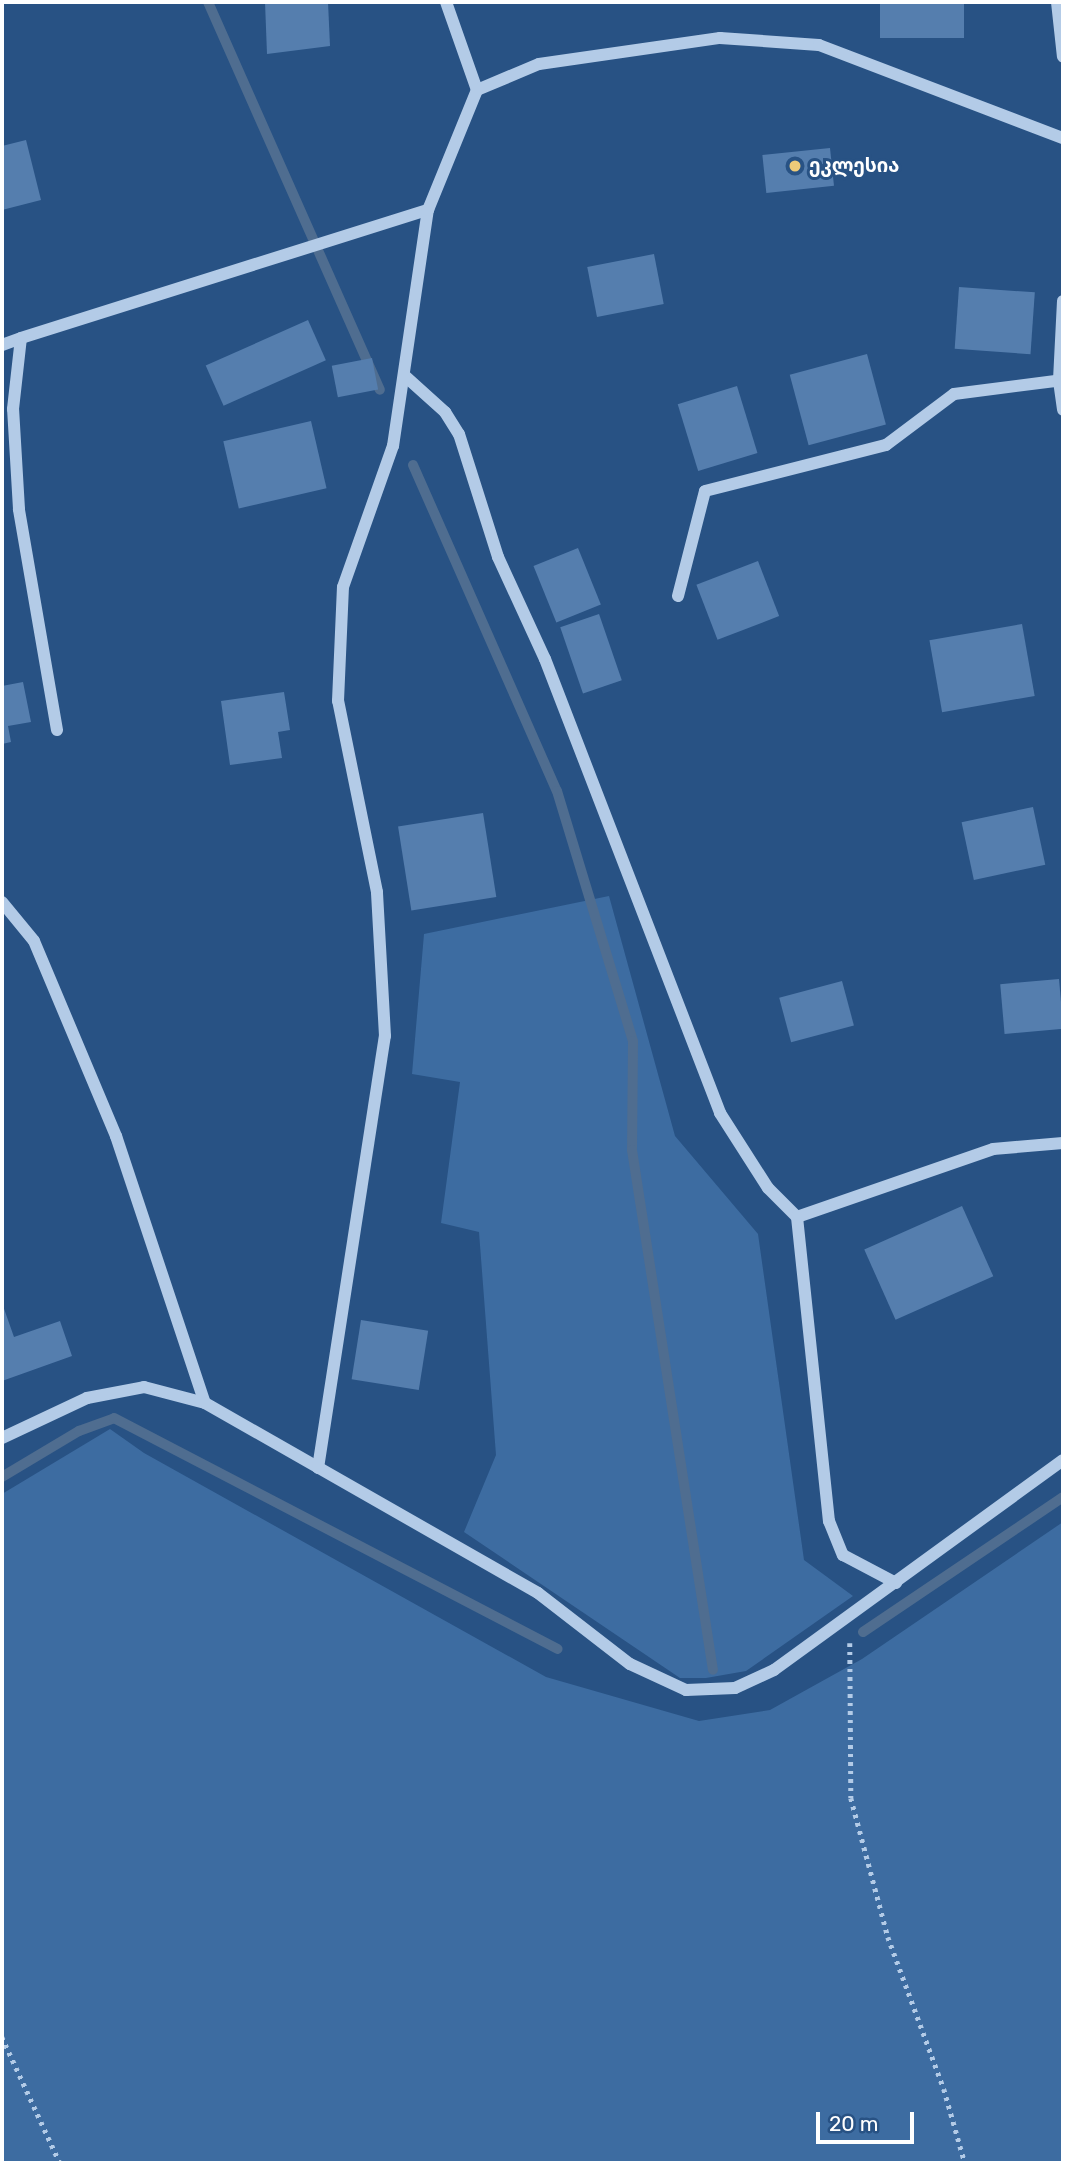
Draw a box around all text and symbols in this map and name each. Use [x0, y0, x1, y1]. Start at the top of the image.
place label: ეკლესია [809, 155, 899, 177]
marker: ეკლესია [787, 158, 803, 174]
scale bar [820, 2098, 918, 2142]
text: 20 m [829, 2111, 878, 2136]

